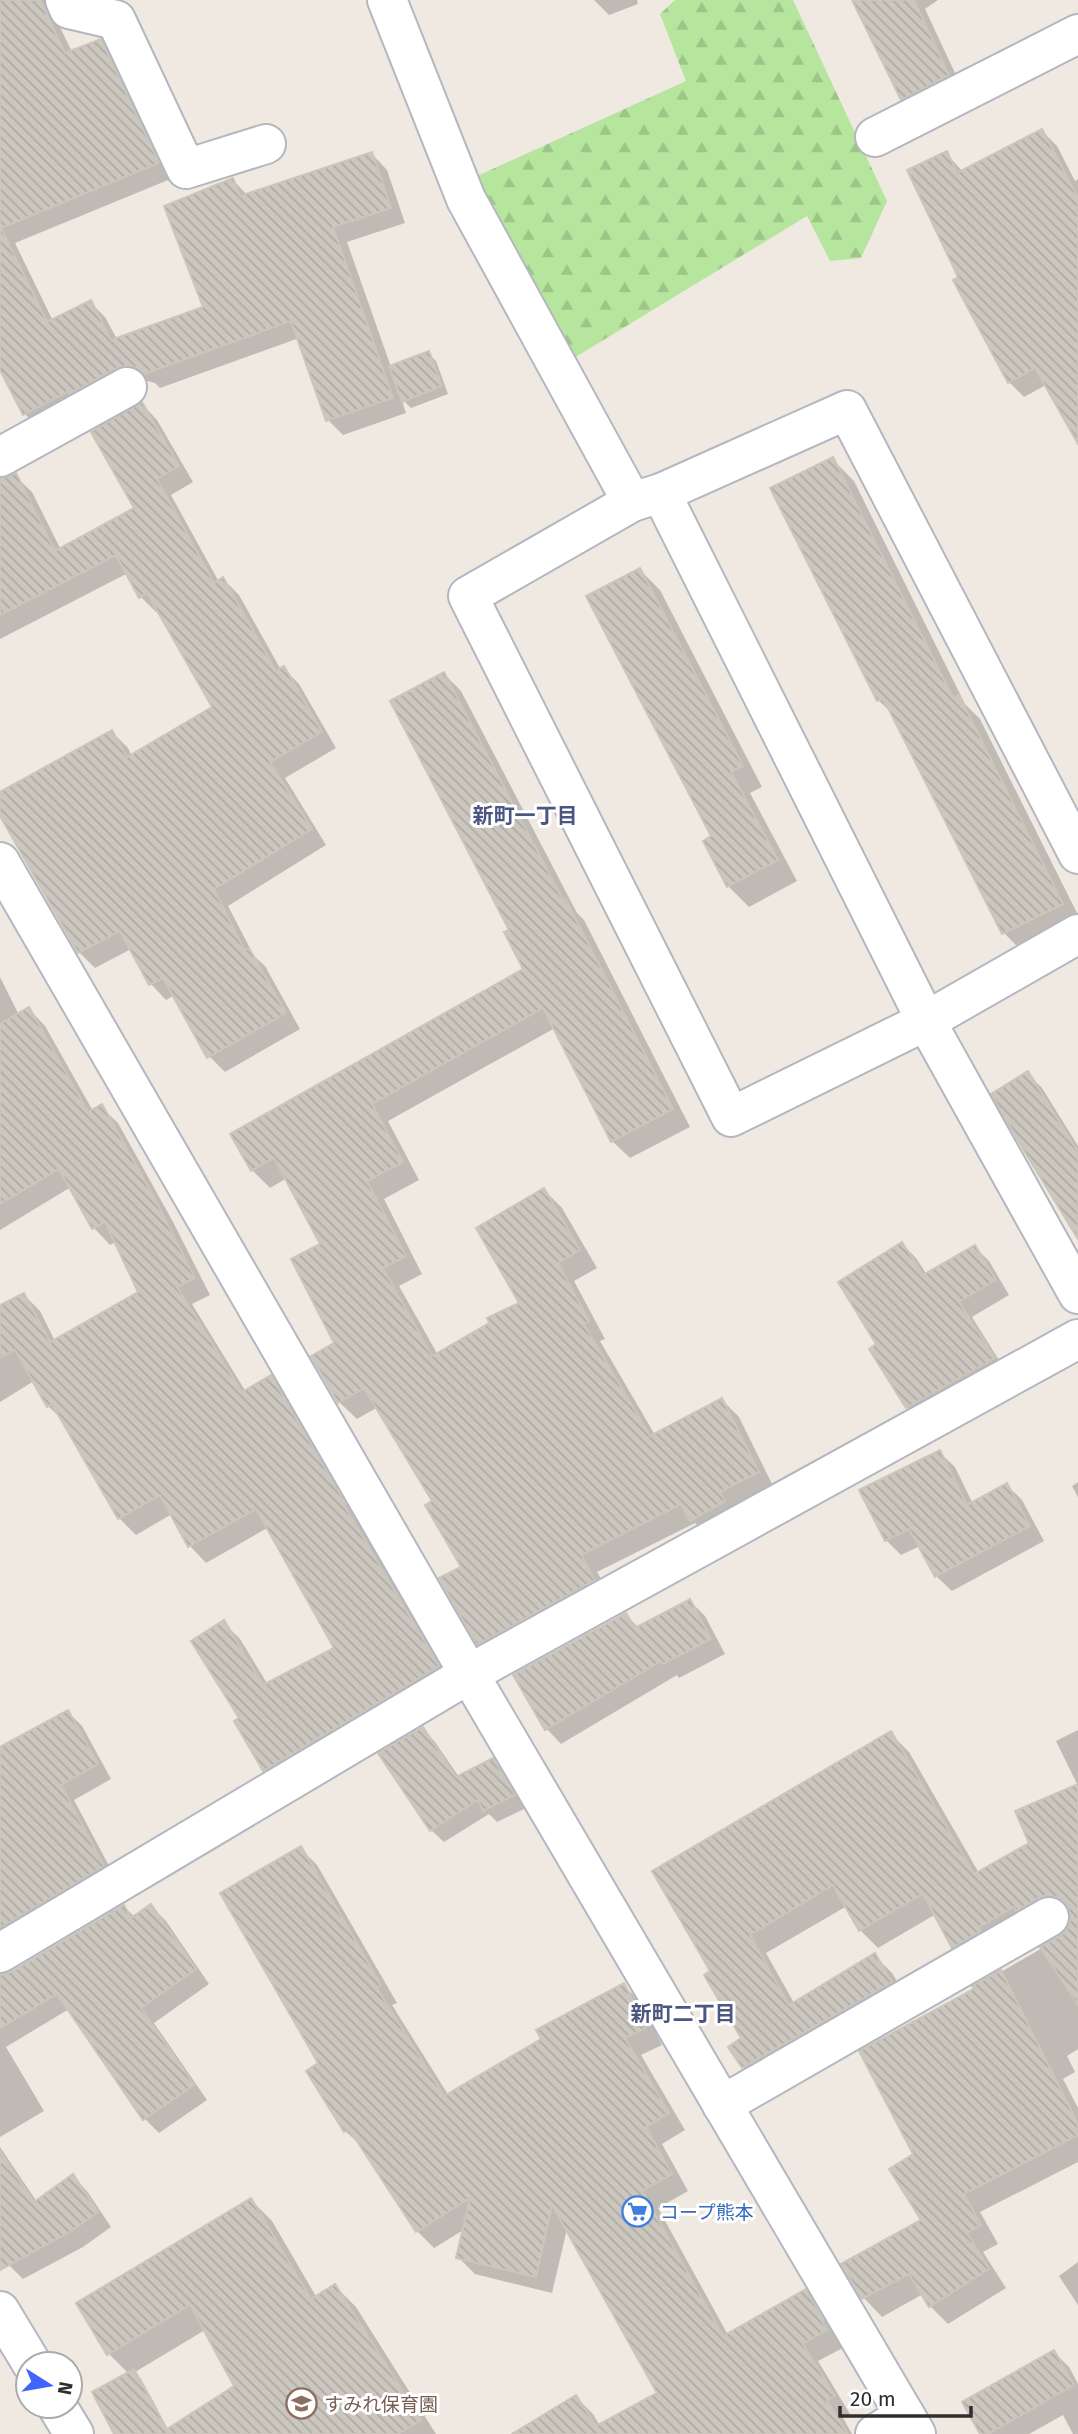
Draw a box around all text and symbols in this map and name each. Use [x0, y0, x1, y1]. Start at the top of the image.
district label: 新町一丁目 [473, 803, 578, 829]
district label: 新町二丁目 [631, 2001, 736, 2027]
supermarket icon: コープ熊本 [620, 2195, 654, 2229]
place label: コープ熊本 [660, 2201, 754, 2224]
north arrow [14, 2350, 84, 2420]
scale bar [840, 2374, 971, 2418]
text: N [53, 2380, 78, 2397]
text: 20 m [850, 2386, 896, 2412]
school or university icon: すみれ保育園 [284, 2387, 318, 2421]
place label: すみれ保育園 [324, 2393, 438, 2416]

